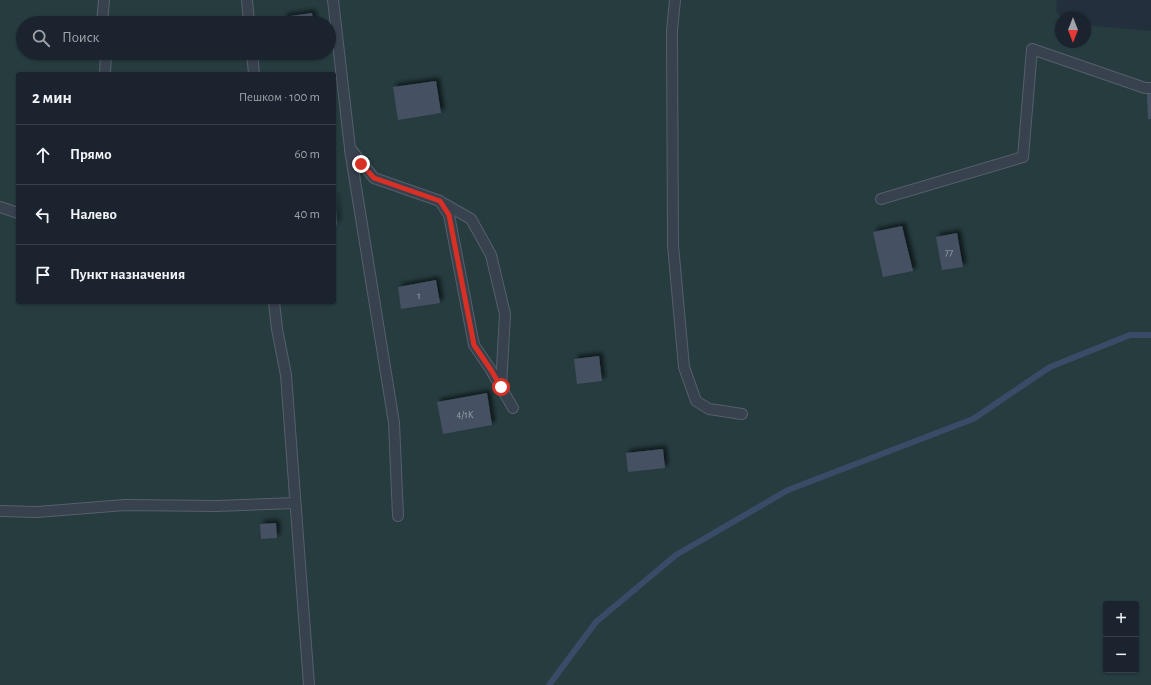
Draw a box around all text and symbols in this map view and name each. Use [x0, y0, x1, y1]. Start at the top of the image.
north arrow [1055, 12, 1091, 48]
search box [16, 16, 336, 60]
icon: search [30, 27, 52, 49]
text: Поиск [62, 30, 100, 45]
text: 2 мин [32, 89, 72, 106]
text: Пешком · 100 m [239, 91, 320, 104]
icon: ahead [32, 144, 54, 166]
text: Прямо [70, 147, 112, 162]
text: 60 m [294, 148, 320, 161]
route end [352, 155, 370, 173]
icon: left [32, 204, 54, 226]
text: Налево [70, 207, 117, 222]
text: 40 m [294, 208, 320, 221]
house number: 77 [945, 248, 953, 258]
icon: arrive [32, 264, 54, 286]
text: Пункт назначения [70, 267, 185, 282]
house number: 1 [417, 291, 421, 301]
route start [492, 378, 510, 396]
house number: 4/1К [457, 410, 474, 420]
map controls [1103, 601, 1139, 673]
button: + [1103, 601, 1139, 637]
button: − [1103, 637, 1139, 673]

